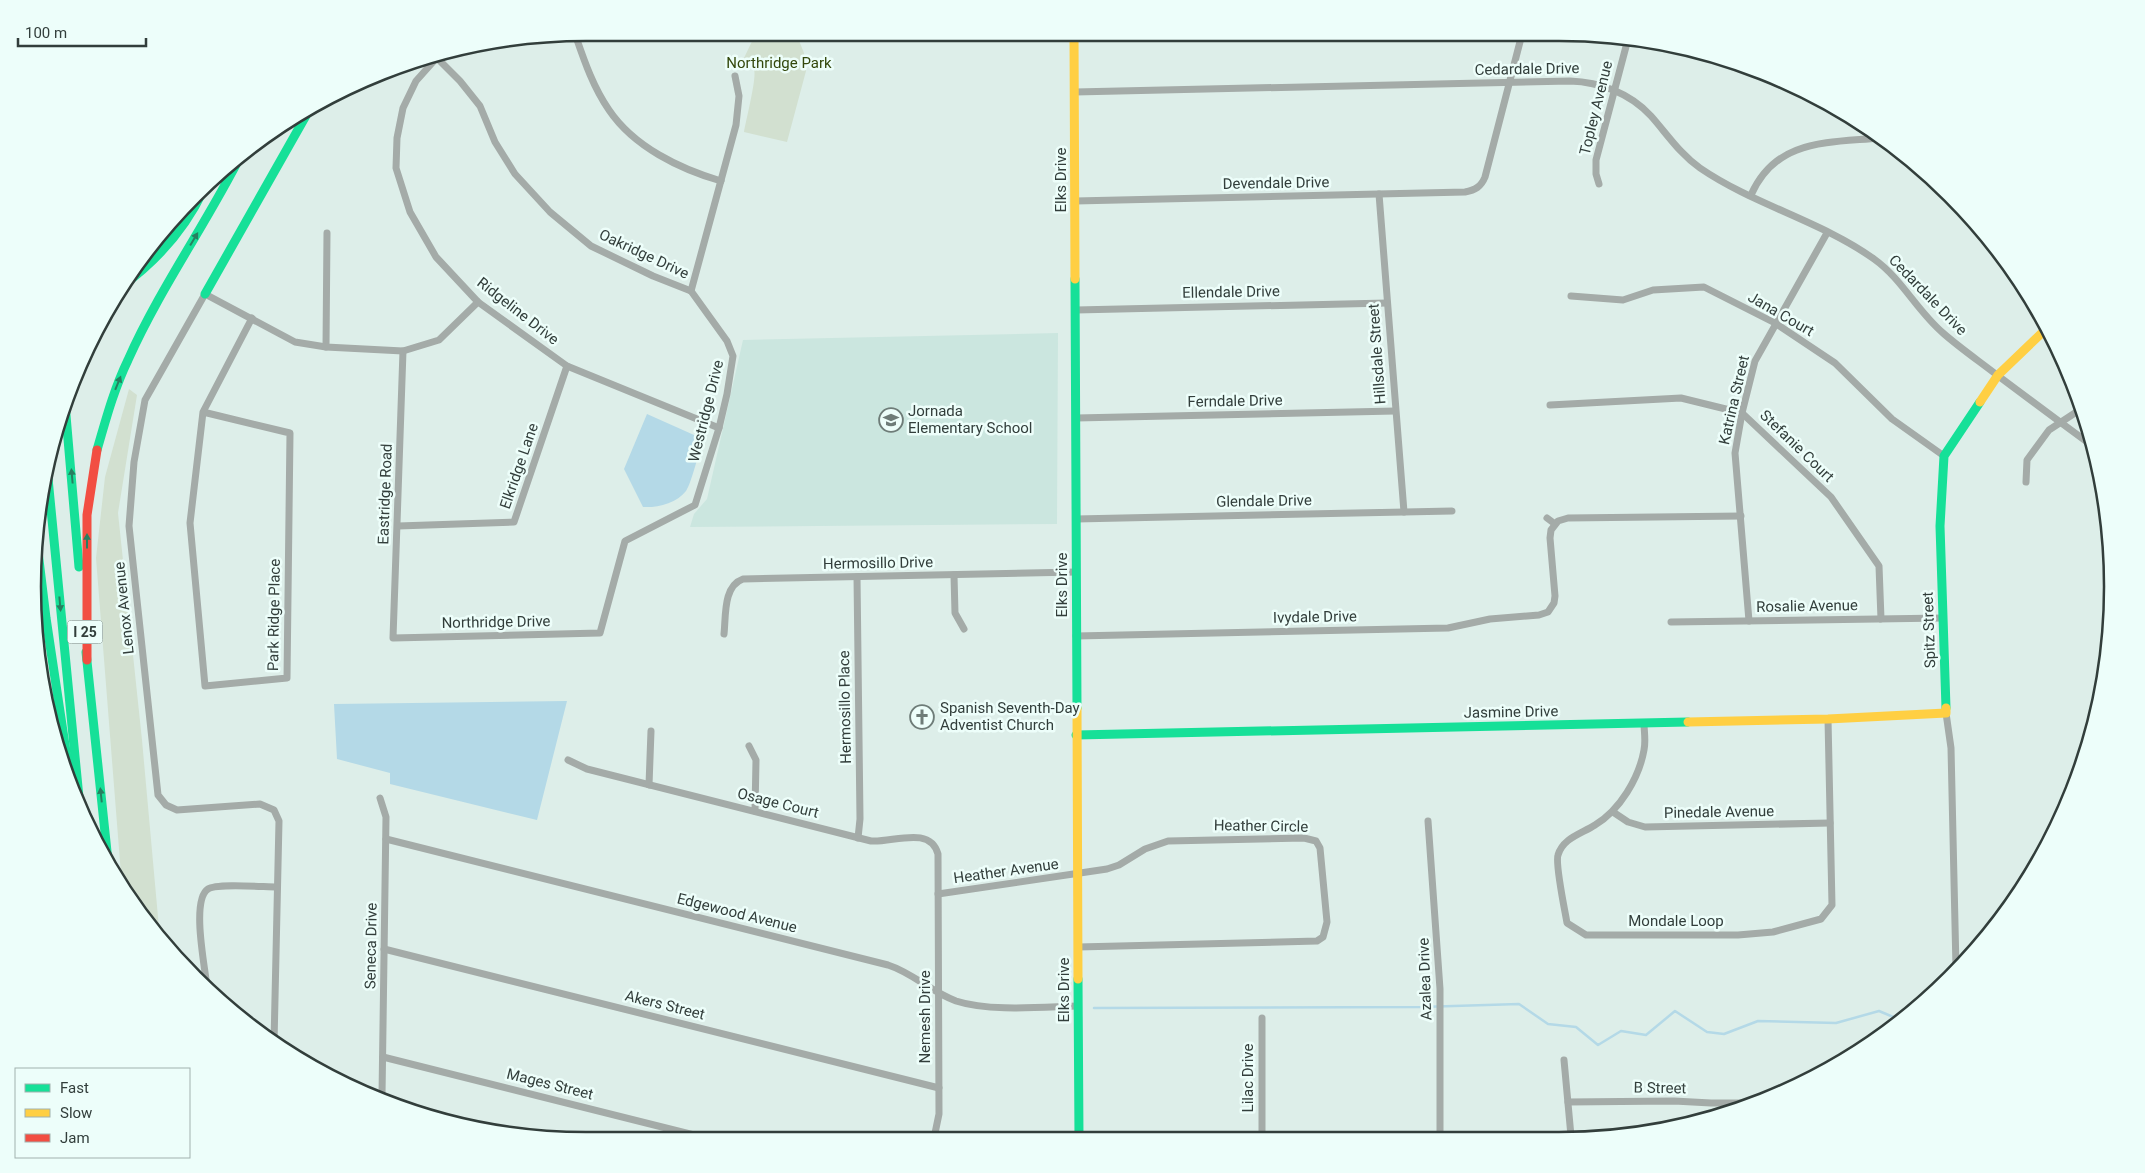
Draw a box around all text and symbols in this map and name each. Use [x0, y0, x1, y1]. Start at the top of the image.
scale bar [18, 15, 145, 47]
text: 100 m [25, 24, 67, 42]
park label: Northridge Park [726, 54, 832, 72]
street label: Cedardale Drive [1474, 59, 1580, 79]
street label: Topley Avenue [1576, 59, 1616, 157]
street label: Elks Drive [1052, 147, 1070, 212]
street label: Devendale Drive [1222, 173, 1330, 193]
street label: Oakridge Drive [596, 225, 692, 283]
one-way arrow [190, 233, 199, 246]
street label: Cedardale Drive [1885, 251, 1971, 339]
street label: Ridgeline Drive [474, 274, 562, 348]
street label: Ellendale Drive [1182, 282, 1280, 302]
street label: Jana Court [1745, 288, 1817, 340]
street label: Hillsdale Street [1364, 303, 1389, 405]
street label: Katrina Street [1715, 354, 1753, 446]
street label: Westridge Drive [685, 358, 727, 464]
one-way arrow [115, 375, 122, 390]
street label: Ferndale Drive [1187, 391, 1283, 411]
place label: Jornada Elementary School [908, 402, 1032, 437]
street label: Stefanie Court [1756, 406, 1838, 486]
school or university icon: Jornada Elementary School [878, 407, 904, 433]
street label: Elkridge Lane [496, 421, 542, 511]
street label: Eastridge Road [374, 443, 396, 545]
one-way arrow [67, 468, 75, 484]
street label: Glendale Drive [1216, 491, 1312, 511]
one-way arrow [83, 533, 91, 549]
street label: Elks Drive [1053, 552, 1071, 617]
street label: Hermosillo Drive [823, 553, 933, 573]
street label: Park Ridge Place [264, 559, 284, 671]
street label: Lenox Avenue [110, 561, 138, 655]
street label: Spitz Street [1919, 591, 1939, 669]
one-way arrow [56, 596, 64, 612]
street label: Rosalie Avenue [1756, 596, 1858, 616]
street label: Ivydale Drive [1273, 607, 1357, 627]
street label: Northridge Drive [441, 612, 551, 632]
road number: I 25 [68, 620, 102, 644]
street label: Hermosillo Place [835, 650, 855, 764]
place label: Spanish Seventh-Day Adventist Church [940, 699, 1080, 734]
street label: Jasmine Drive [1464, 702, 1559, 722]
church icon: Spanish Seventh-Day Adventist Church [909, 704, 935, 730]
street label: Osage Court [735, 784, 821, 822]
one-way arrow [97, 786, 105, 802]
street label: Pinedale Avenue [1664, 802, 1774, 822]
street label: Heather Circle [1214, 816, 1308, 836]
street label: Heather Avenue [952, 855, 1060, 887]
street label: Edgewood Avenue [675, 889, 799, 937]
street label: Seneca Drive [361, 903, 381, 989]
street label: Mondale Loop [1628, 912, 1724, 930]
street label: Azalea Drive [1415, 937, 1435, 1021]
street label: Elks Drive [1055, 957, 1073, 1022]
street label: Nemesh Drive [916, 970, 934, 1064]
street label: Akers Street [623, 986, 707, 1024]
street label: Lilac Drive [1239, 1044, 1257, 1112]
street label: Mages Street [505, 1065, 595, 1103]
legend [15, 1068, 190, 1158]
text: Fast [60, 1079, 89, 1097]
street label: B Street [1634, 1079, 1687, 1097]
text: Slow [60, 1104, 92, 1122]
text: Jam [60, 1129, 90, 1147]

